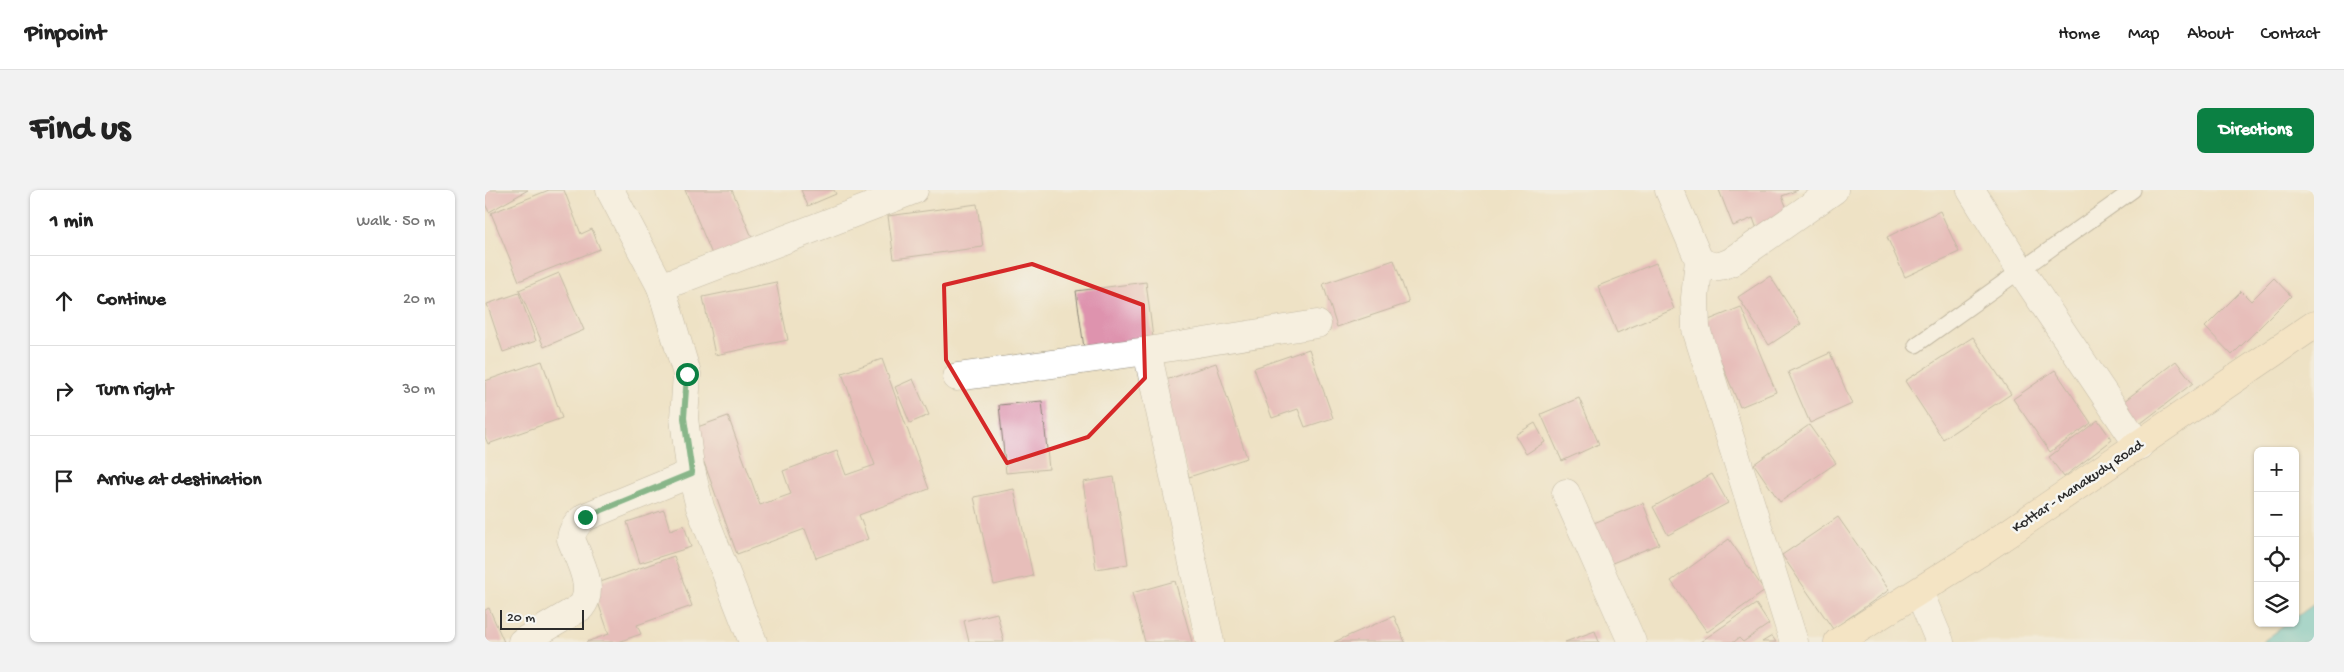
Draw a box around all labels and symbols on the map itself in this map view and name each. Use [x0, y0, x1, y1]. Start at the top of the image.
route start [676, 363, 699, 386]
street label: Kottar - Manakudy Road [2009, 436, 2148, 538]
route end [574, 506, 597, 529]
scale bar [500, 607, 584, 630]

